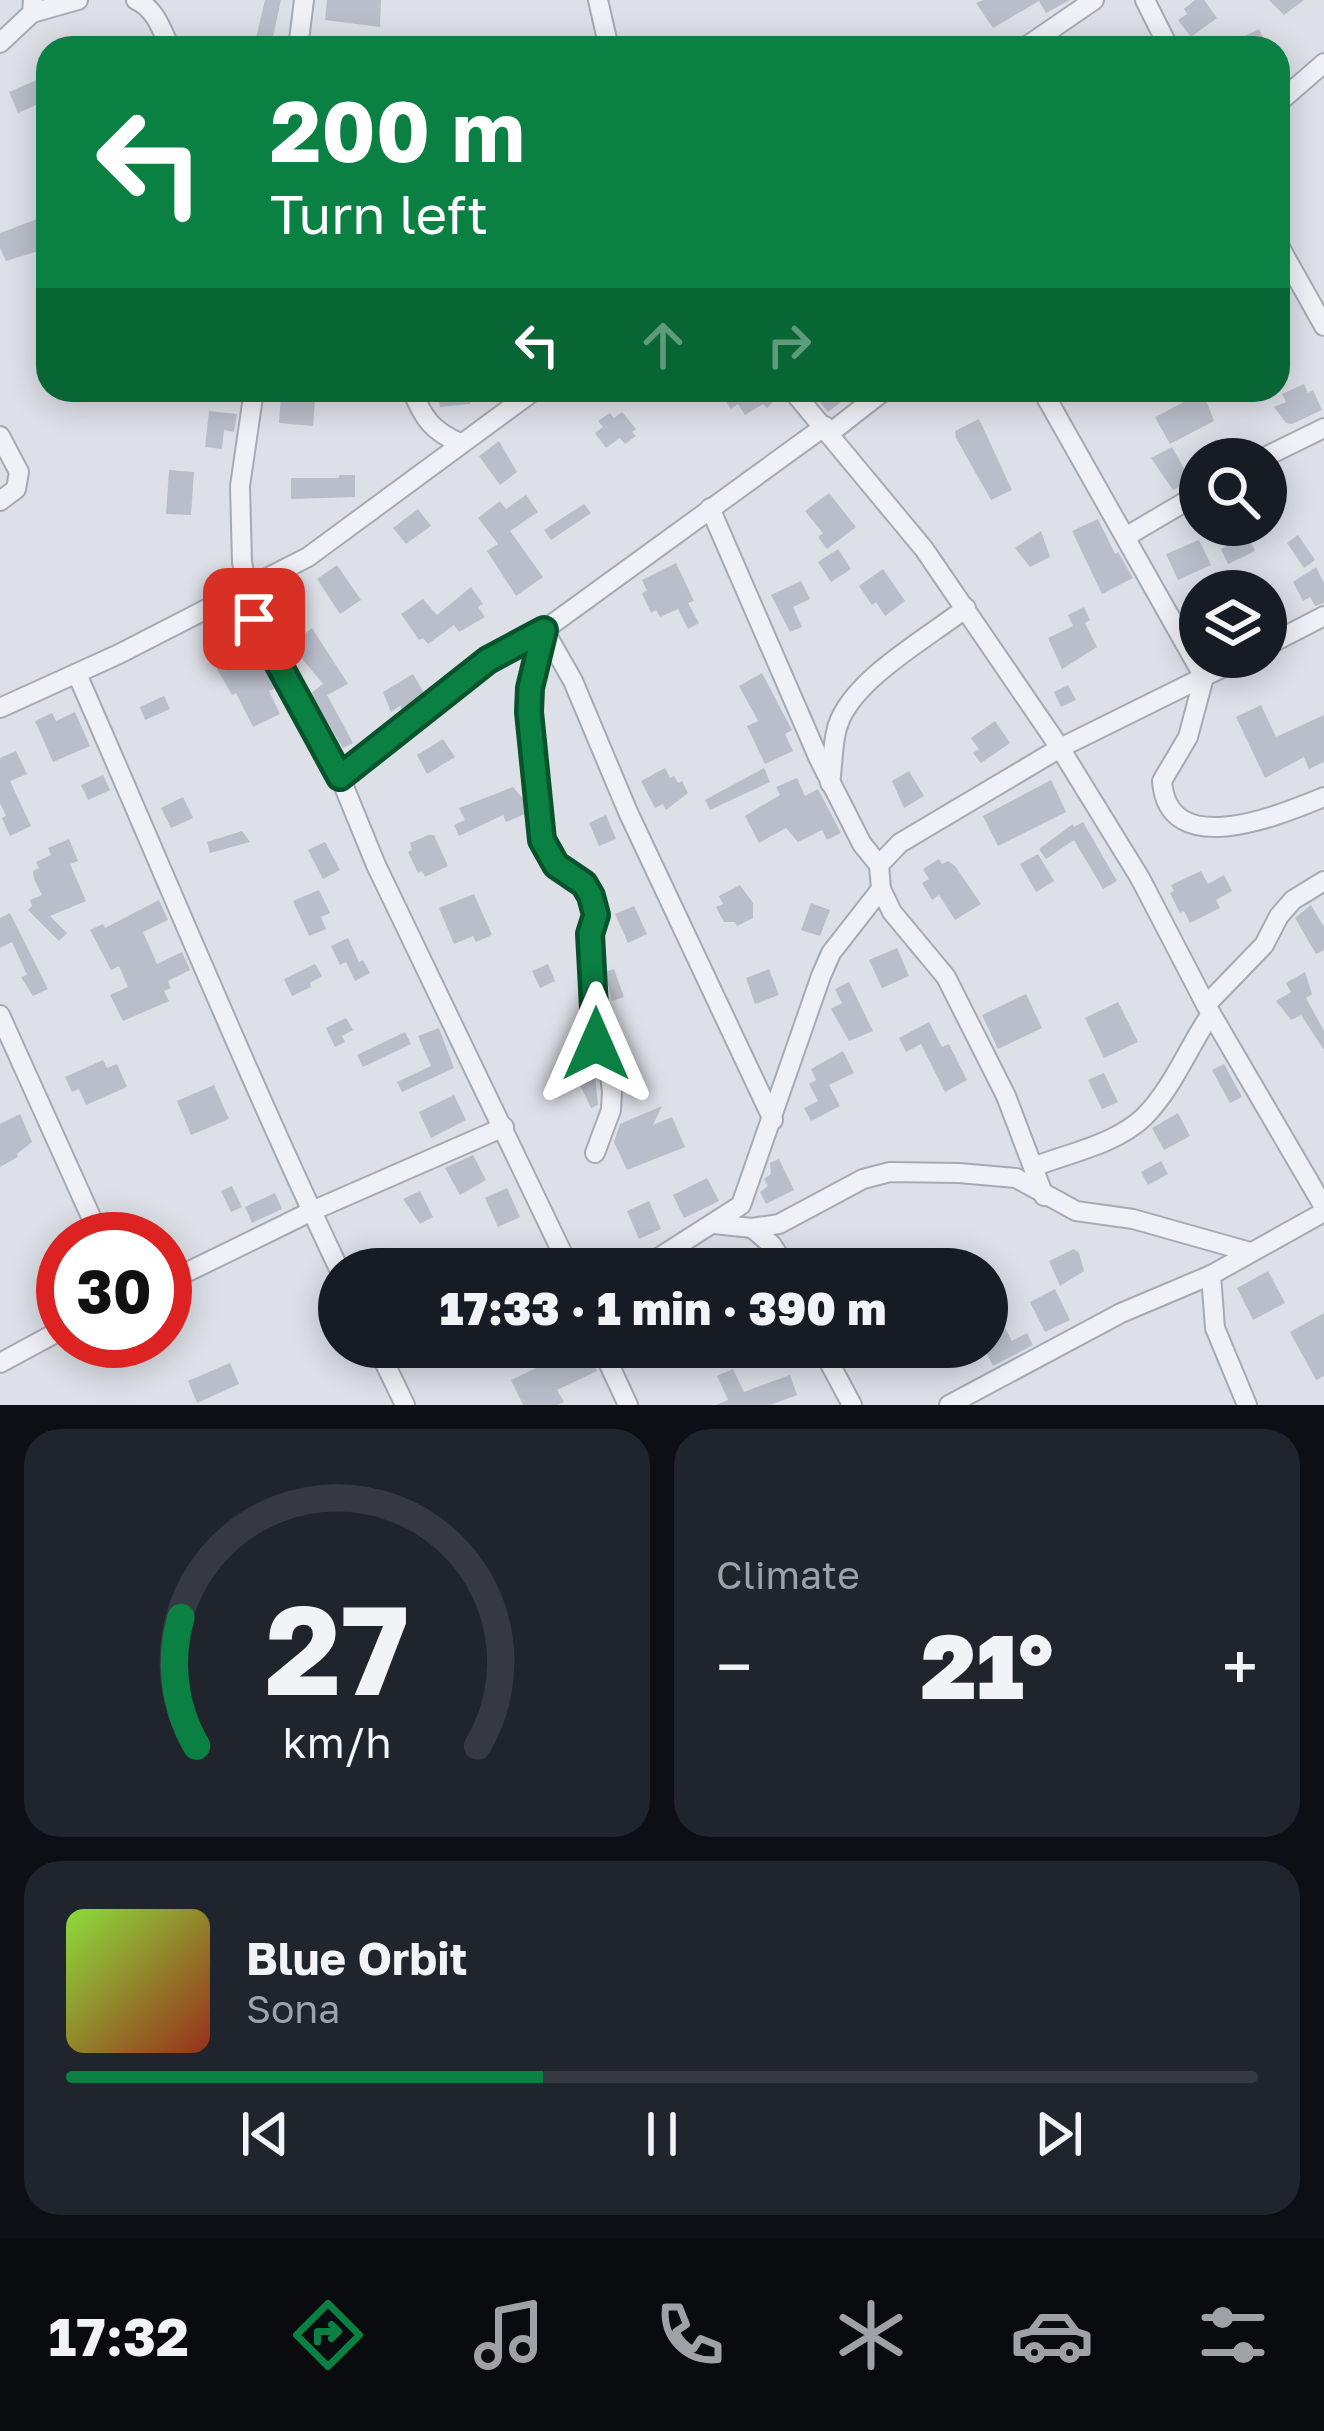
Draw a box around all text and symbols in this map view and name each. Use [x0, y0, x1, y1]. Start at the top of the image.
text: 200 m [270, 80, 525, 180]
icon: left [72, 84, 228, 240]
text: Turn left [270, 181, 488, 246]
icon: left [504, 312, 570, 378]
icon: ahead [630, 312, 696, 378]
icon: right [756, 312, 822, 378]
map controls [1179, 438, 1287, 678]
button: search [1179, 438, 1287, 546]
pin [203, 568, 305, 670]
button: layers [1179, 570, 1287, 678]
icon: arrive [221, 586, 287, 652]
position arrow [533, 981, 659, 1107]
speed limit sign: 30 [36, 1212, 192, 1368]
text: 17:33 · 1 min · 390 m [440, 1281, 886, 1335]
text: Climate [716, 1551, 860, 1598]
text: 27 [265, 1573, 409, 1722]
text: 21° [921, 1611, 1053, 1719]
text: − [716, 1626, 752, 1706]
text: + [1222, 1626, 1258, 1706]
text: km/h [282, 1716, 392, 1767]
text: Blue Orbit [246, 1931, 468, 1985]
text: Sona [246, 1985, 340, 2032]
icon: previous [232, 2101, 298, 2167]
icon: pause [629, 2101, 695, 2167]
icon: next [1026, 2101, 1092, 2167]
icon: directions [286, 2293, 370, 2377]
icon: music [467, 2293, 551, 2377]
icon: phone [648, 2293, 732, 2377]
icon: climate [829, 2293, 913, 2377]
icon: car [1010, 2293, 1094, 2377]
icon: filters [1191, 2293, 1275, 2377]
text: 17:32 [49, 2303, 189, 2368]

